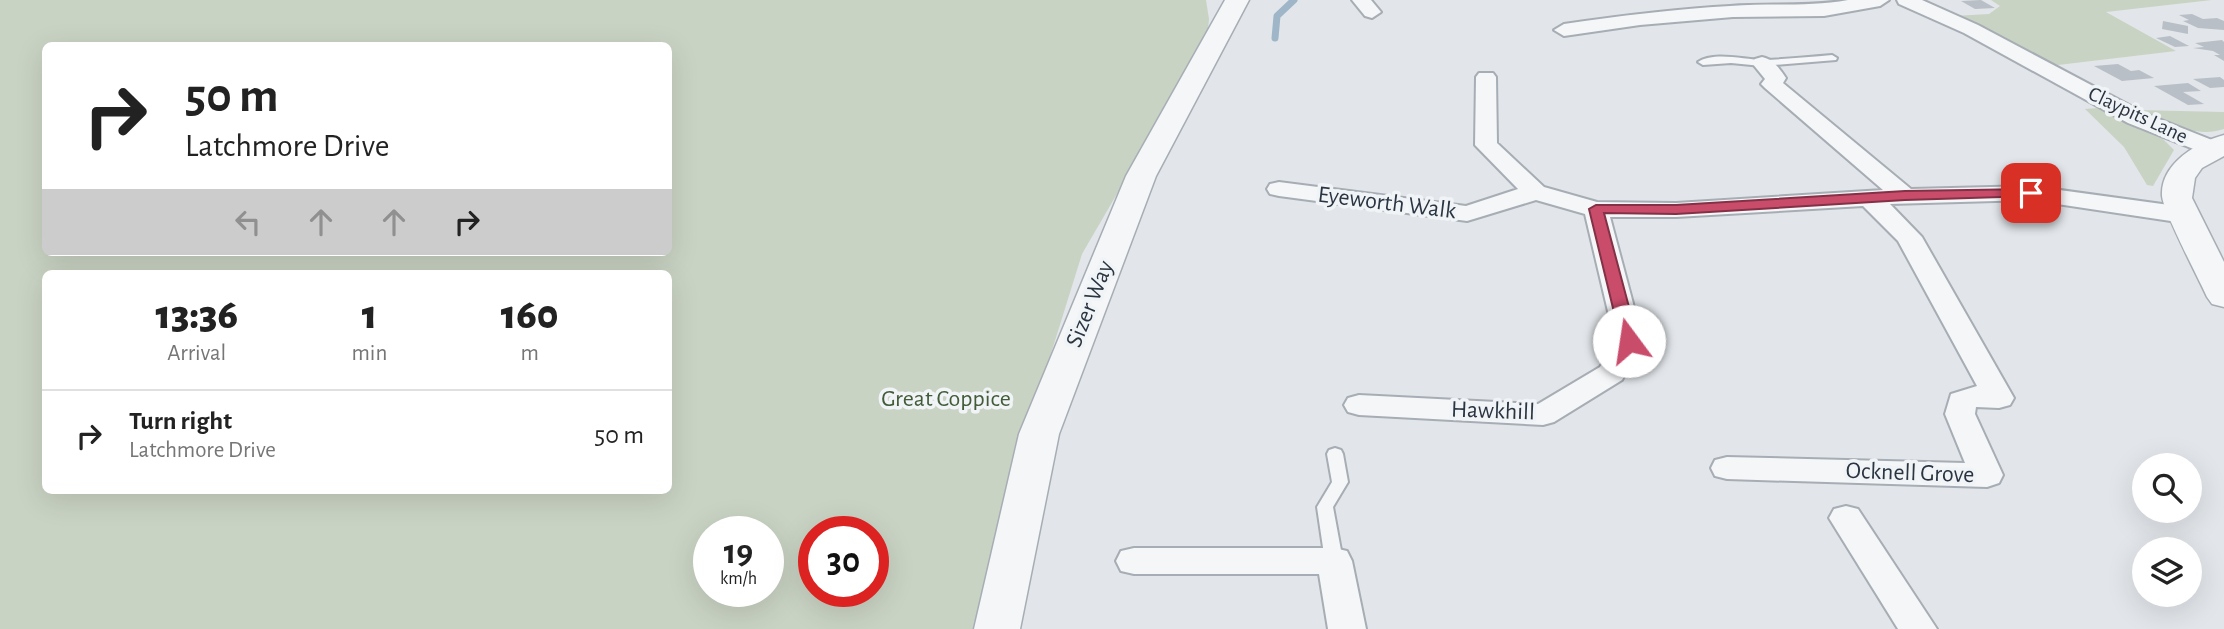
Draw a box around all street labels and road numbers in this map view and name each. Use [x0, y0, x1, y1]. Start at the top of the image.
street label: Claypits Lane [2085, 83, 2191, 147]
street label: Eyeworth Walk [1316, 183, 1458, 223]
street label: Sizer Way [1062, 257, 1118, 351]
street label: Hawkhill [1451, 398, 1535, 424]
street label: Ocknell Grove [1845, 459, 1975, 487]

